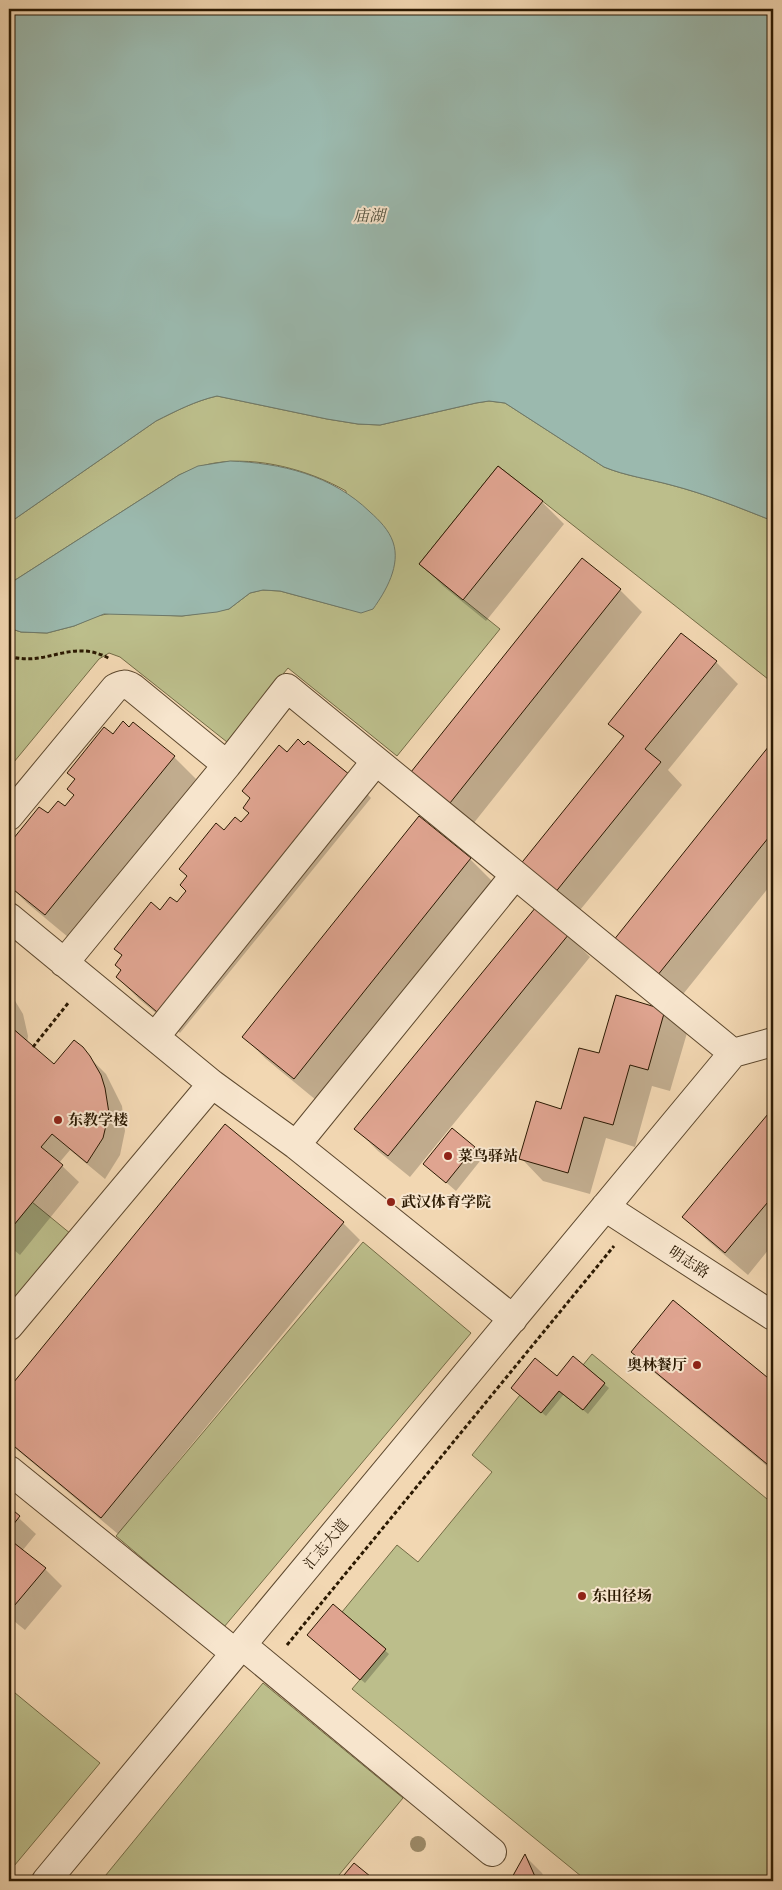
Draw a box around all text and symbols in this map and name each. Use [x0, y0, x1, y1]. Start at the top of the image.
water label: 庙湖 [353, 205, 388, 227]
place label: 东教学楼 [68, 1110, 128, 1130]
marker: 东教学楼 [52, 1114, 64, 1126]
place label: 菜鸟驿站 [458, 1146, 518, 1166]
marker: 菜鸟驿站 [442, 1150, 454, 1162]
place label: 武汉体育学院 [401, 1192, 491, 1212]
marker: 武汉体育学院 [385, 1196, 397, 1208]
street label: 明志路 [665, 1241, 713, 1283]
place label: 奥林餐厅 [627, 1355, 687, 1375]
marker: 奥林餐厅 [691, 1359, 703, 1371]
street label: 汇志大道 [299, 1515, 353, 1573]
place label: 东田径场 [592, 1586, 652, 1606]
marker: 东田径场 [576, 1590, 588, 1602]

